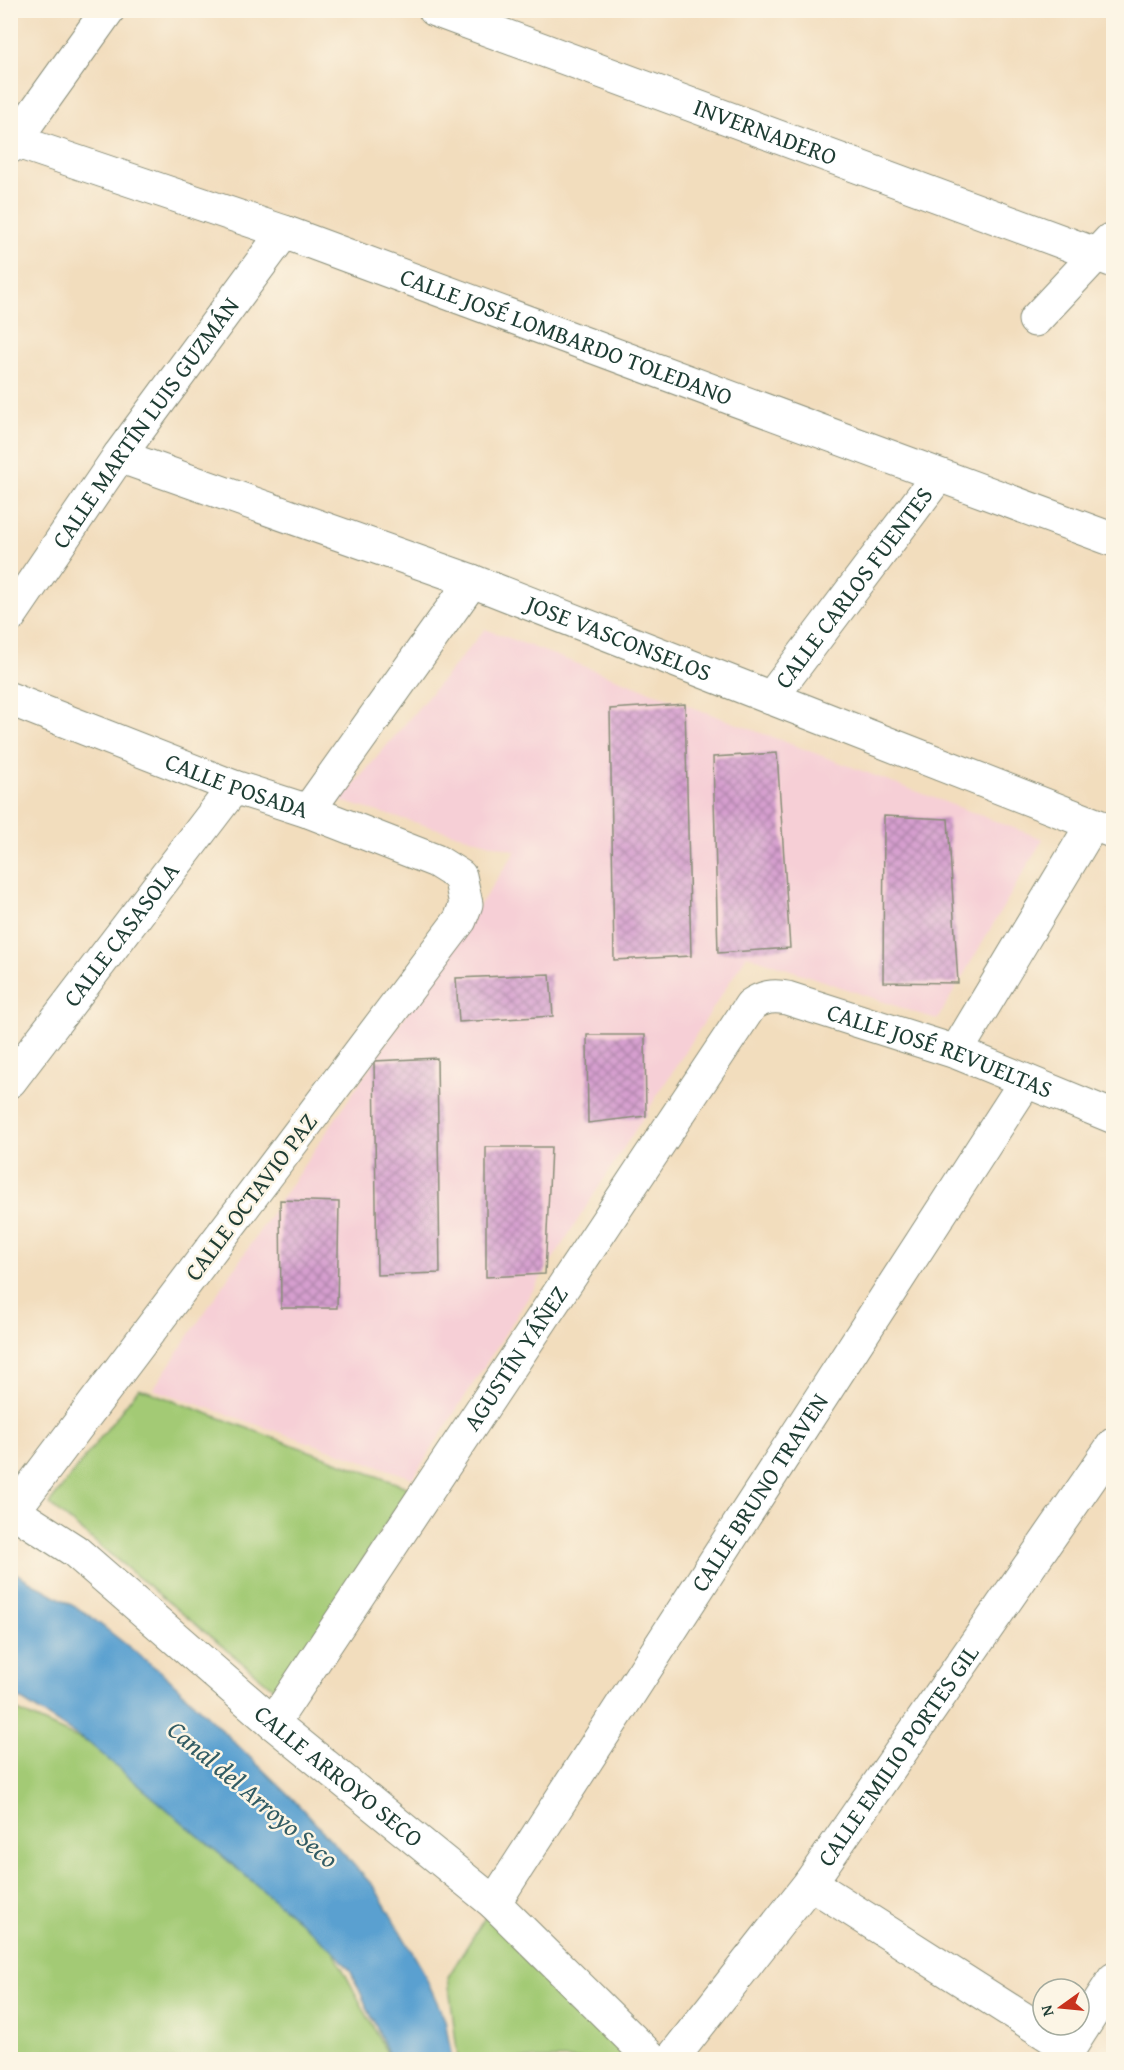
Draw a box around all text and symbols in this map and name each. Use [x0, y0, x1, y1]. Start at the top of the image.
street label: INVERNADERO [689, 89, 842, 174]
street label: CALLE JOSÉ LOMBARDO TOLEDANO [395, 259, 738, 414]
street label: CALLE MARTÍN LUIS GUZMÁN [43, 289, 247, 555]
street label: CALLE CARLOS FUENTES [766, 479, 941, 696]
street label: JOSE VASCONSELOS [518, 585, 717, 690]
street label: CALLE POSADA [160, 744, 314, 827]
street label: CALLE CASASOLA [55, 854, 188, 1014]
street label: CALLE JOSÉ REVUELTAS [823, 994, 1058, 1107]
street label: CALLE OCTAVIO PAZ [176, 1106, 325, 1288]
street label: AGUSTÍN YÁÑEZ [454, 1279, 576, 1437]
street label: CALLE BRUNO TRAVEN [682, 1386, 837, 1598]
street label: CALLE EMILIO PORTES GIL [809, 1637, 987, 1873]
street label: CALLE ARROYO SECO [247, 1696, 431, 1855]
water label: Canal del Arroyo Seco [159, 1710, 347, 1877]
north arrow [1031, 1977, 1091, 2037]
text: N [1033, 2002, 1059, 2019]

